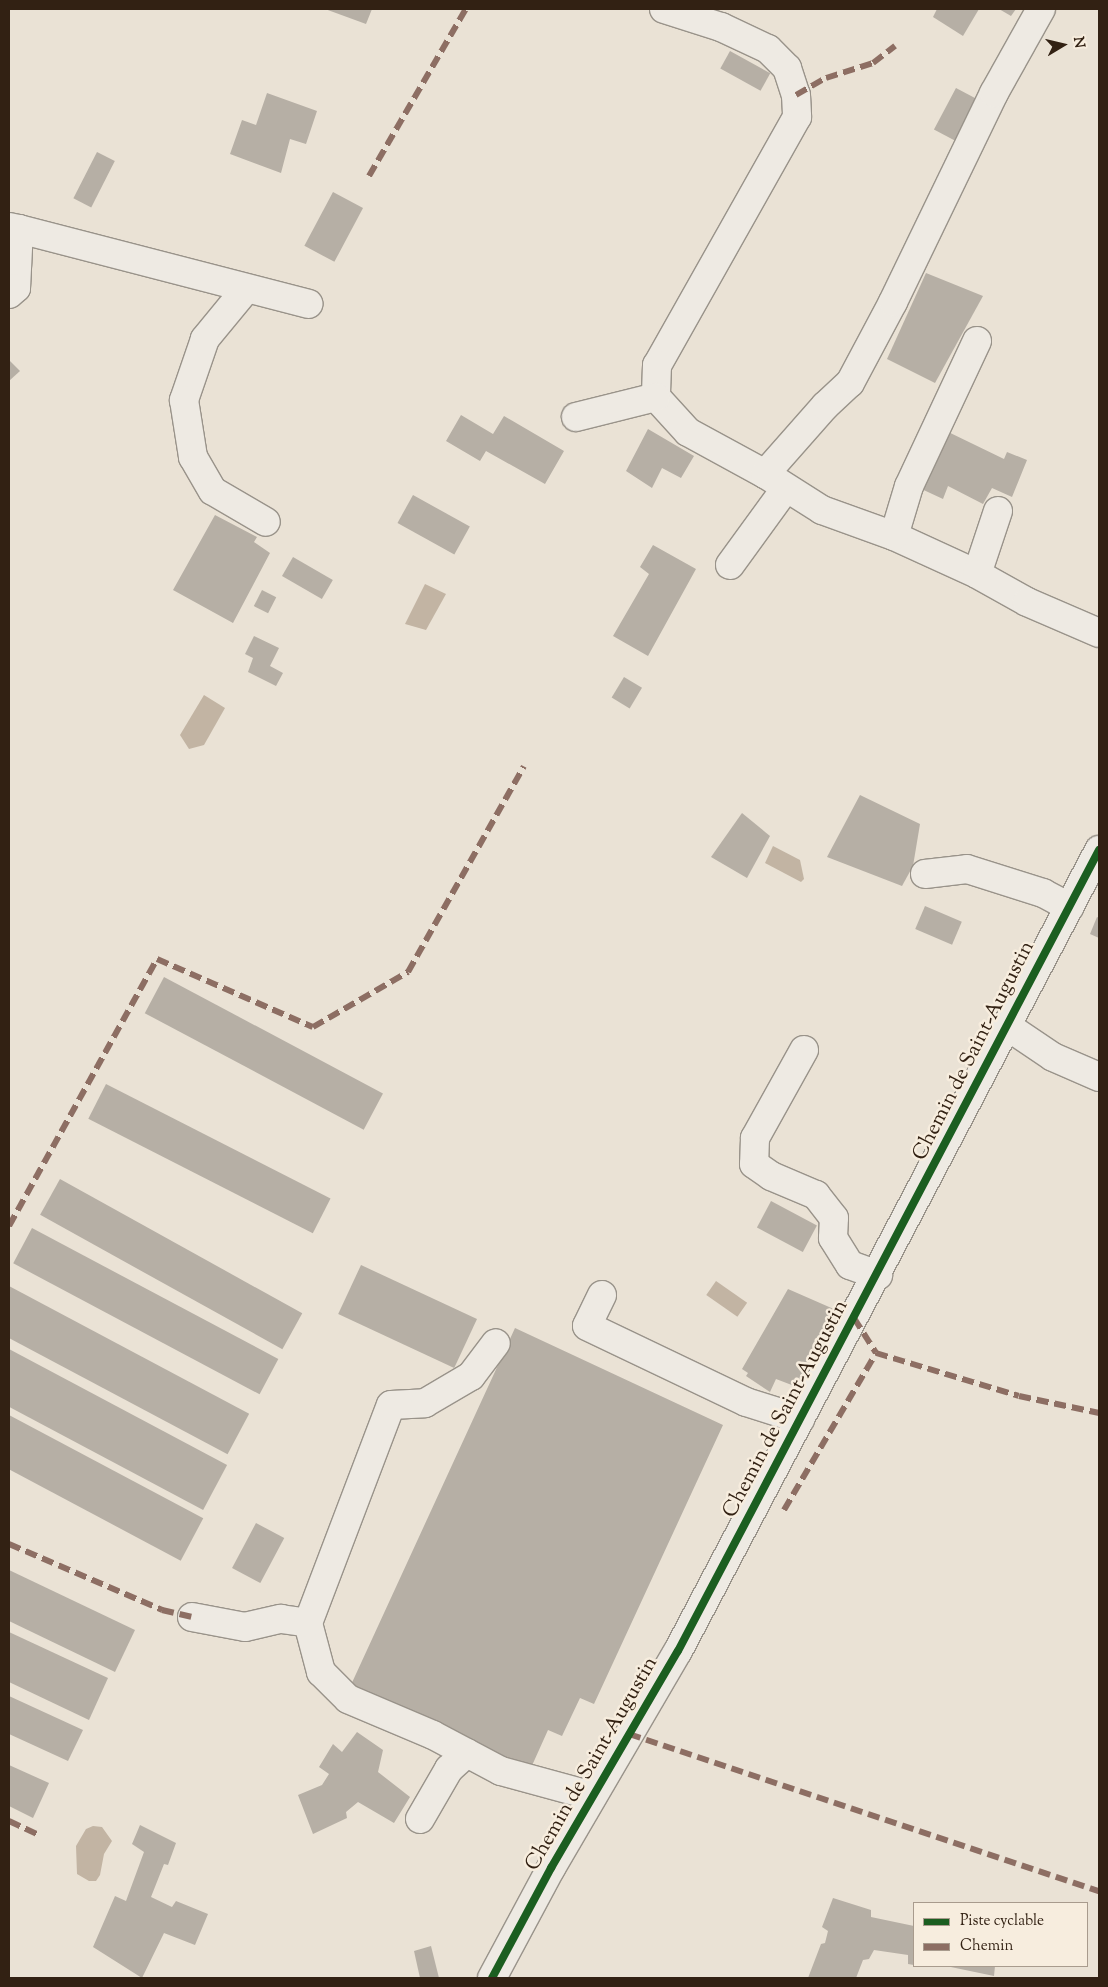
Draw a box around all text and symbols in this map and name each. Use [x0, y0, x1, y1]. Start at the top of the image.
north arrow [1038, 20, 1088, 70]
text: N [1067, 36, 1089, 50]
street label: Chemin de Saint-Augustin [908, 937, 1040, 1165]
street label: Chemin de Saint-Augustin [718, 1296, 854, 1522]
street label: Chemin de Saint-Augustin [520, 1652, 664, 1876]
legend [913, 1902, 1088, 1967]
text: Piste cyclable [960, 1911, 1044, 1932]
text: Chemin [960, 1936, 1013, 1957]

